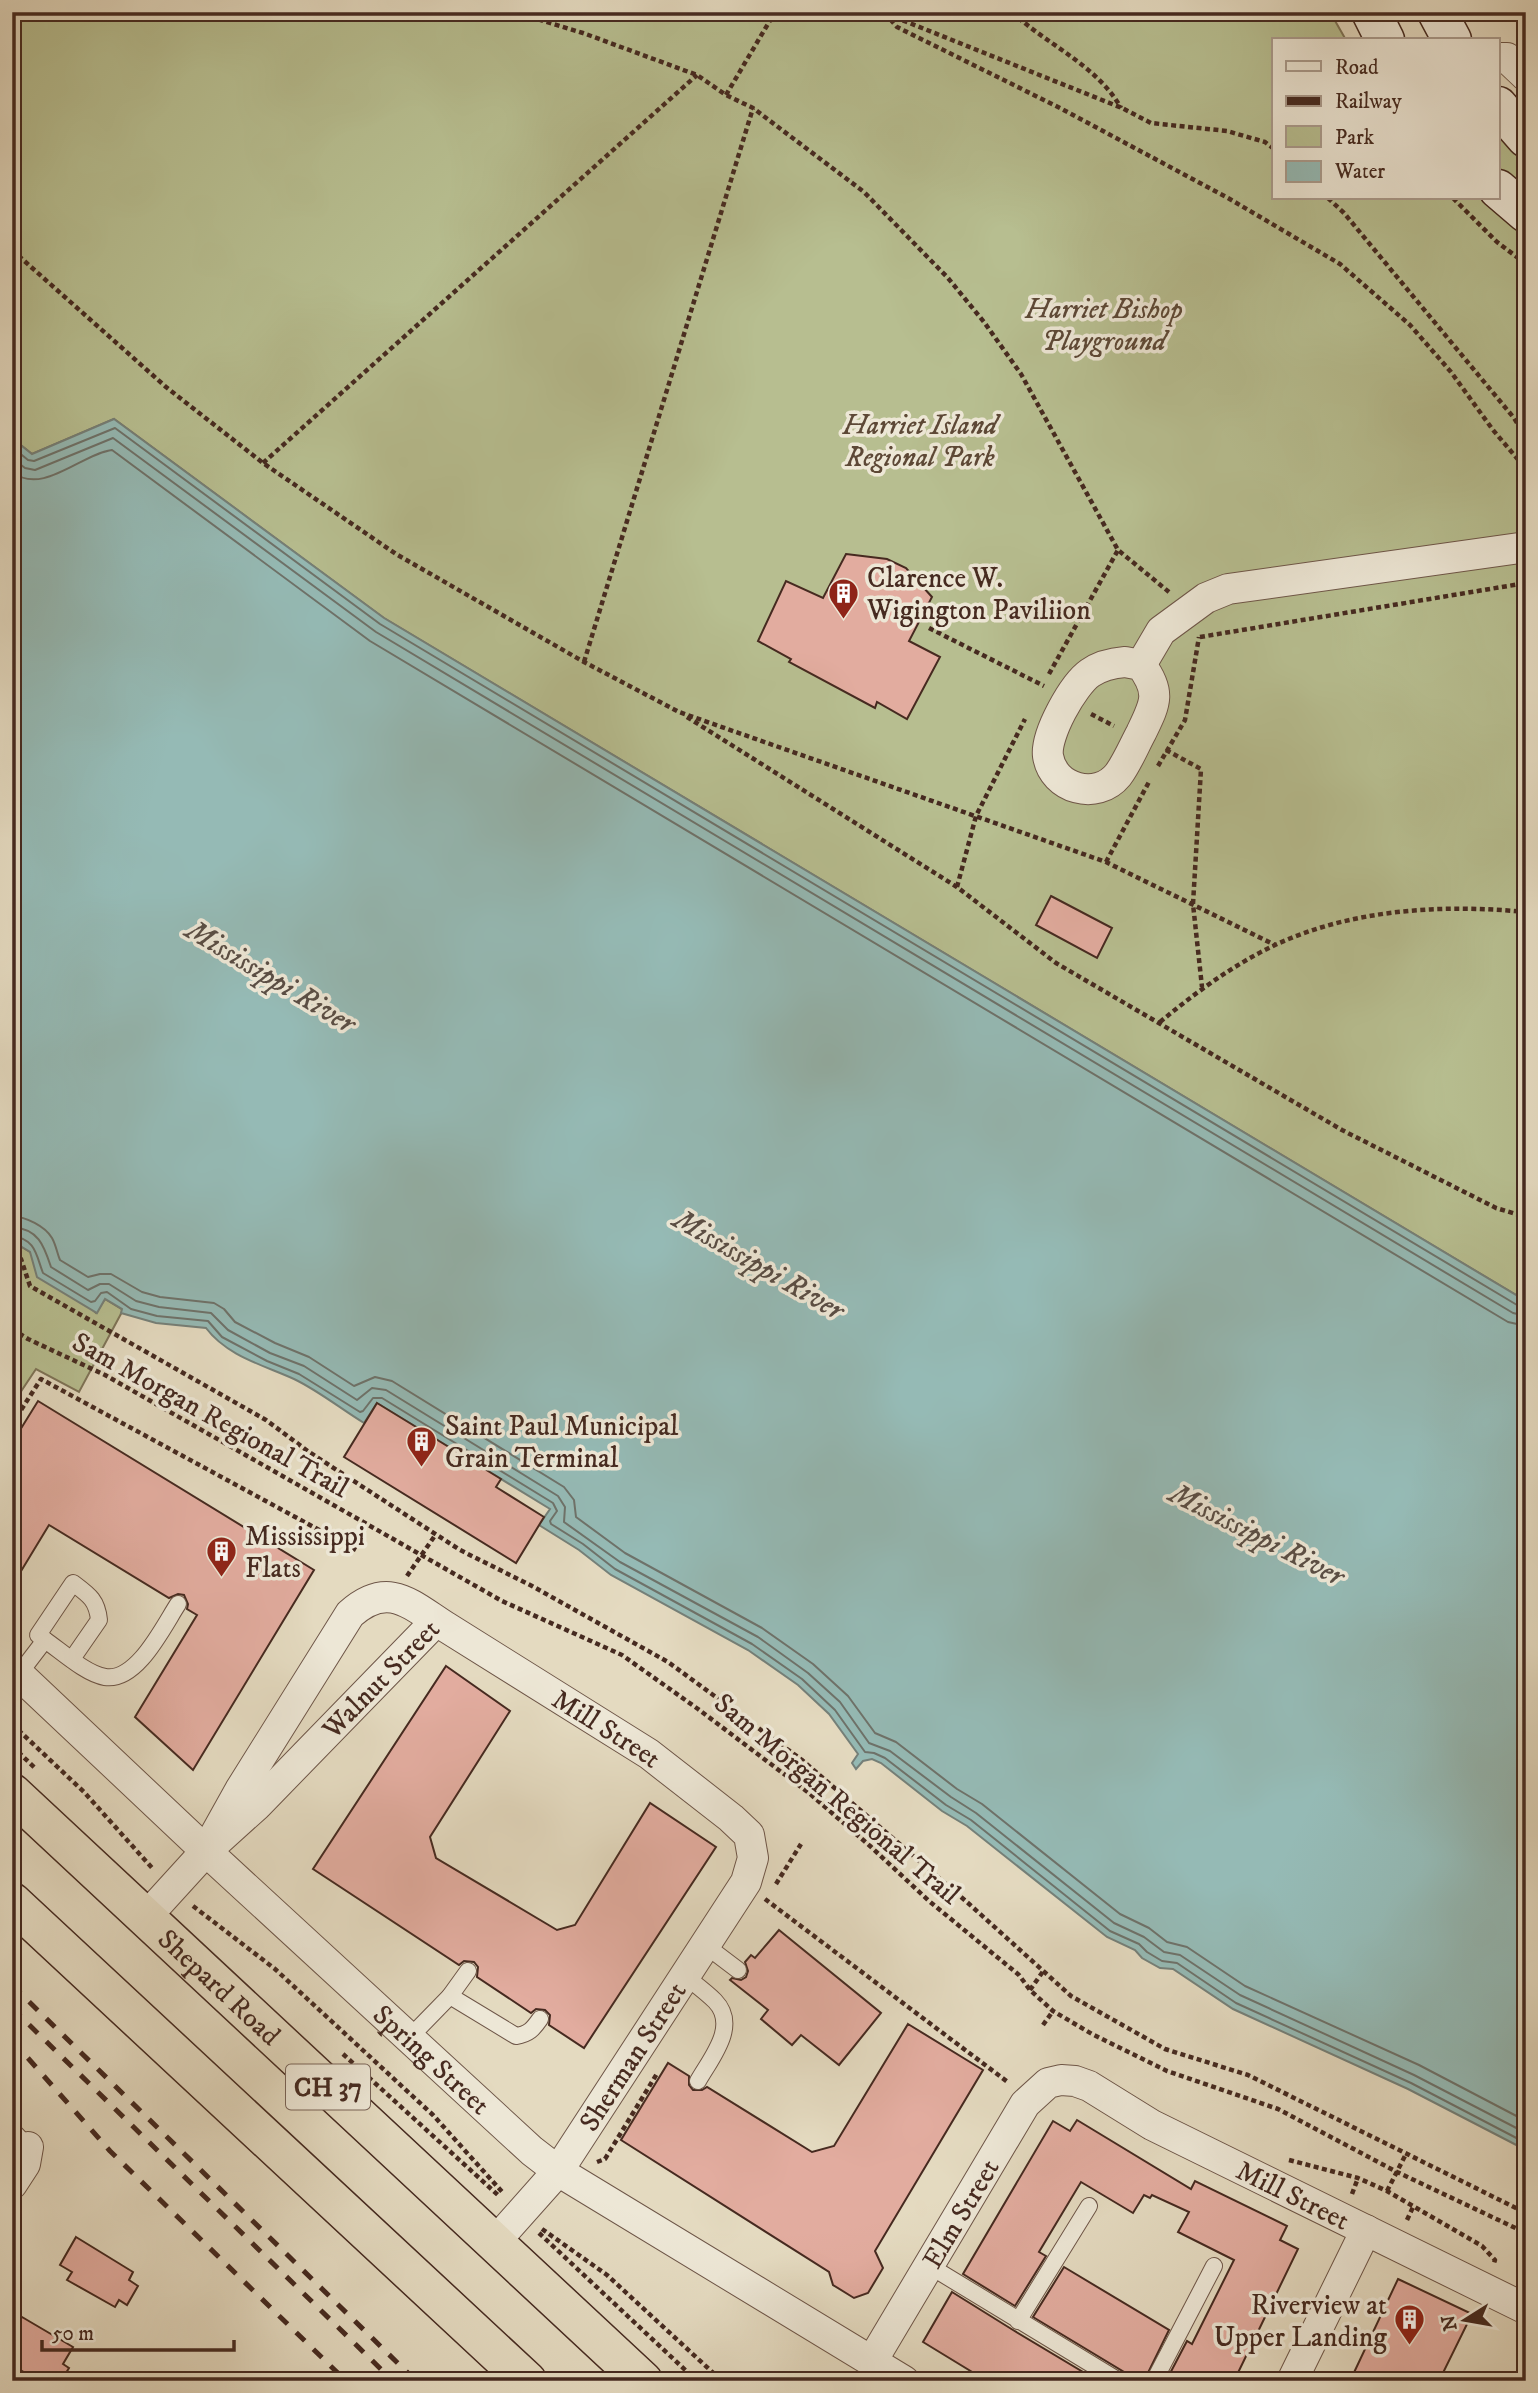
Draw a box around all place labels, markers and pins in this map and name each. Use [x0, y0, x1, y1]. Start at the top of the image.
place label: Clarence W. Wigington Paviliion [866, 561, 1091, 628]
building icon: Clarence W. Wigington Paviliion [827, 576, 861, 620]
place label: Saint Paul Municipal Grain Terminal [445, 1409, 679, 1476]
building icon: Saint Paul Municipal Grain Terminal [405, 1424, 439, 1468]
place label: Mississippi Flats [245, 1519, 365, 1586]
building icon: Mississippi Flats [205, 1534, 239, 1578]
place label: Riverview at Upper Landing [1214, 2288, 1387, 2355]
building icon: Riverview at Upper Landing [1393, 2303, 1427, 2347]

